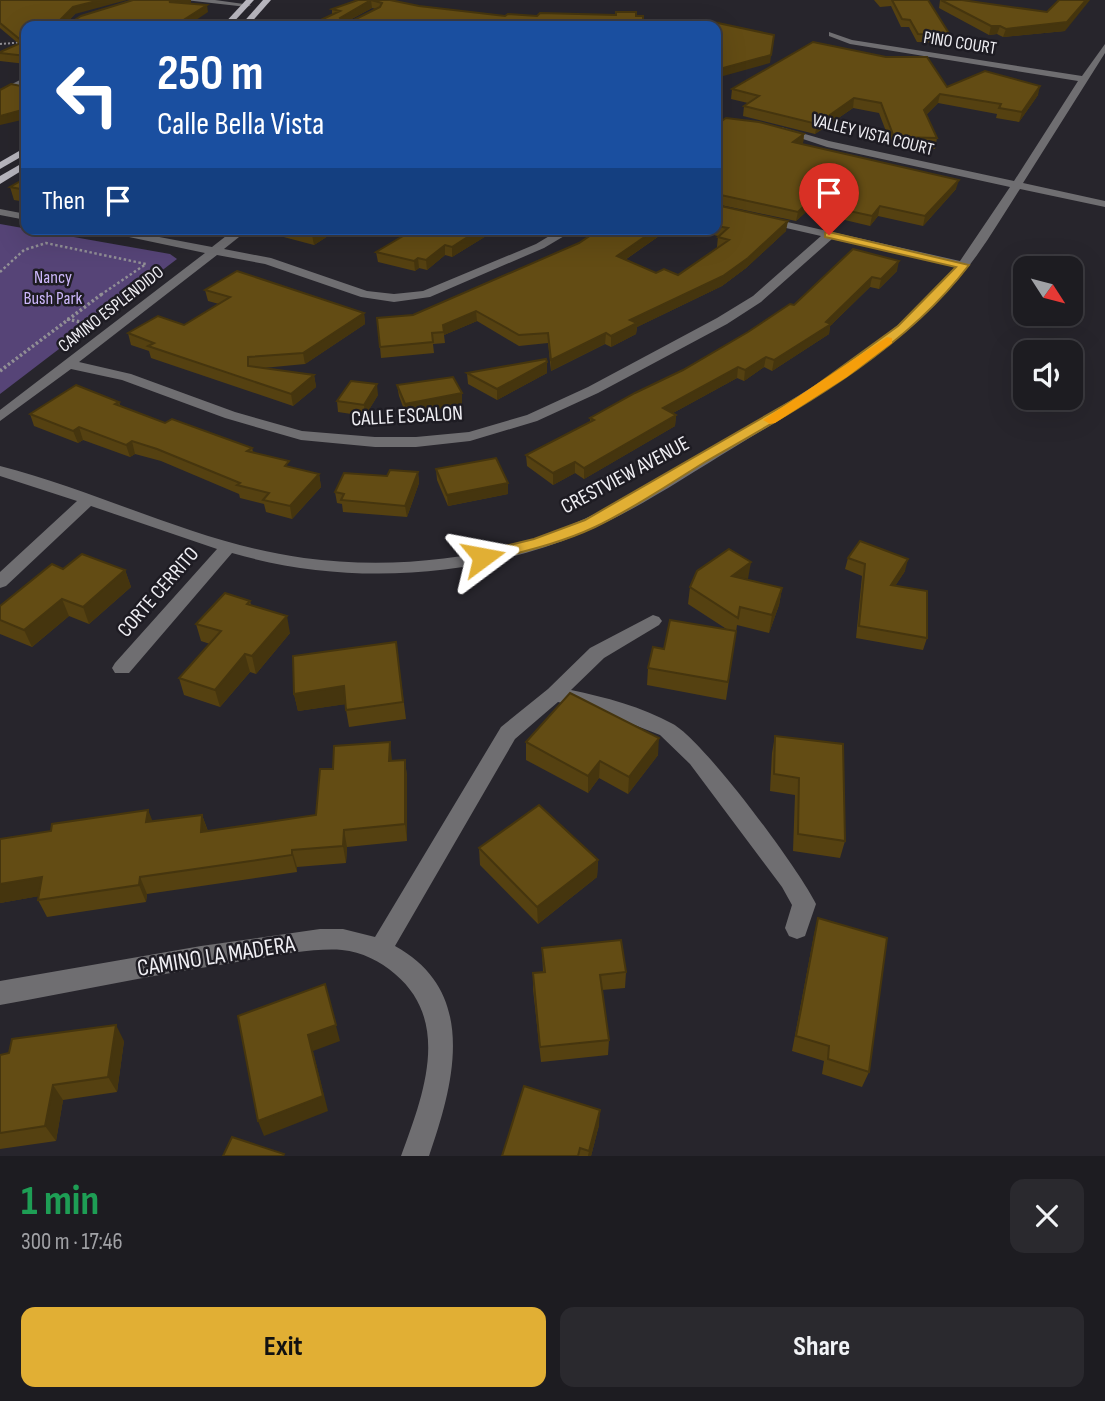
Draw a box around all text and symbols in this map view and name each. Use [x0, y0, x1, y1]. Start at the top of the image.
street label: PINO COURT [922, 27, 998, 59]
text: 250 m [157, 45, 263, 104]
icon: left [42, 49, 133, 140]
text: Calle Bella Vista [157, 105, 324, 144]
street label: VALLEY VISTA COURT [810, 110, 936, 160]
pin [799, 163, 859, 235]
icon: arrive [810, 174, 848, 212]
icon: arrive [99, 182, 137, 220]
text: Then [42, 186, 85, 217]
north arrow [1013, 256, 1083, 326]
map controls [1013, 256, 1083, 410]
street label: CAMINO ESPLENDIDO [54, 261, 168, 357]
park label: Nancy Bush Park [24, 267, 83, 309]
button: sound [1013, 340, 1083, 410]
street label: CALLE ESCALON [350, 401, 464, 431]
street label: CRESTVIEW AVENUE [557, 431, 693, 519]
position arrow [446, 520, 520, 594]
street label: CORTE CERRITO [112, 542, 204, 642]
street label: CAMINO LA MADERA [135, 929, 298, 983]
text: 1 min [21, 1176, 99, 1227]
button: close [1010, 1179, 1084, 1253]
text: 300 m · 17:46 [21, 1228, 123, 1256]
button: Exit [21, 1307, 546, 1387]
button: Share [560, 1307, 1084, 1387]

